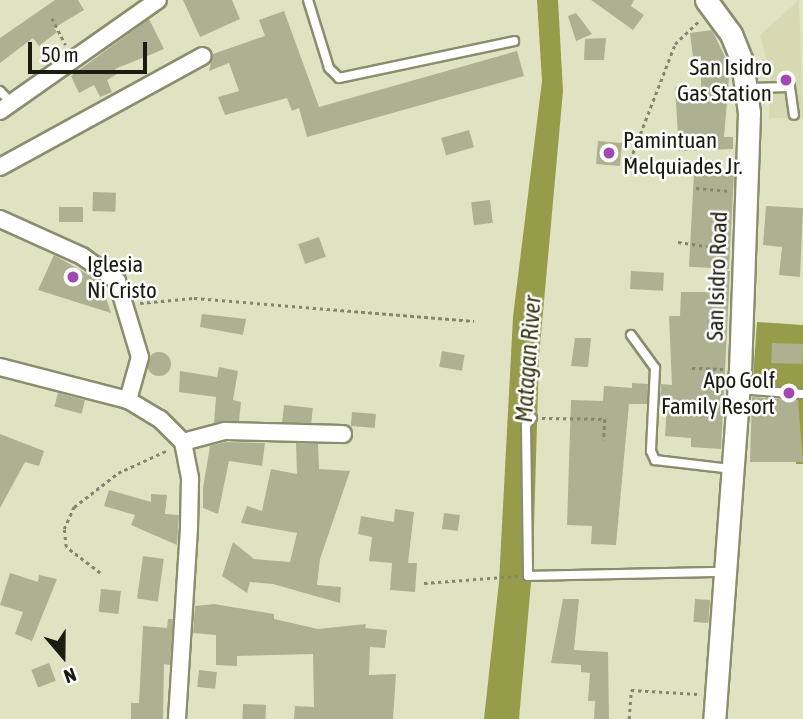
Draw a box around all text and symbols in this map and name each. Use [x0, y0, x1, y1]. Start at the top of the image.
scale bar [32, 28, 150, 72]
text: 50 m [41, 42, 79, 66]
place label: San Isidro Gas Station [677, 53, 772, 107]
marker: San Isidro Gas Station [778, 72, 794, 88]
place label: Pamintuan Melquiades Jr. [623, 126, 743, 180]
marker: Pamintuan Melquiades Jr. [601, 145, 617, 161]
street label: San Isidro Road [701, 211, 733, 341]
place label: Iglesia Ni Cristo [87, 250, 157, 304]
marker: Iglesia Ni Cristo [65, 269, 81, 285]
water label: Matagan River [509, 295, 547, 423]
place label: Apo Golf Family Resort [661, 366, 775, 420]
marker: Apo Golf Family Resort [781, 385, 797, 401]
north arrow [28, 621, 98, 691]
text: N [61, 663, 79, 688]

